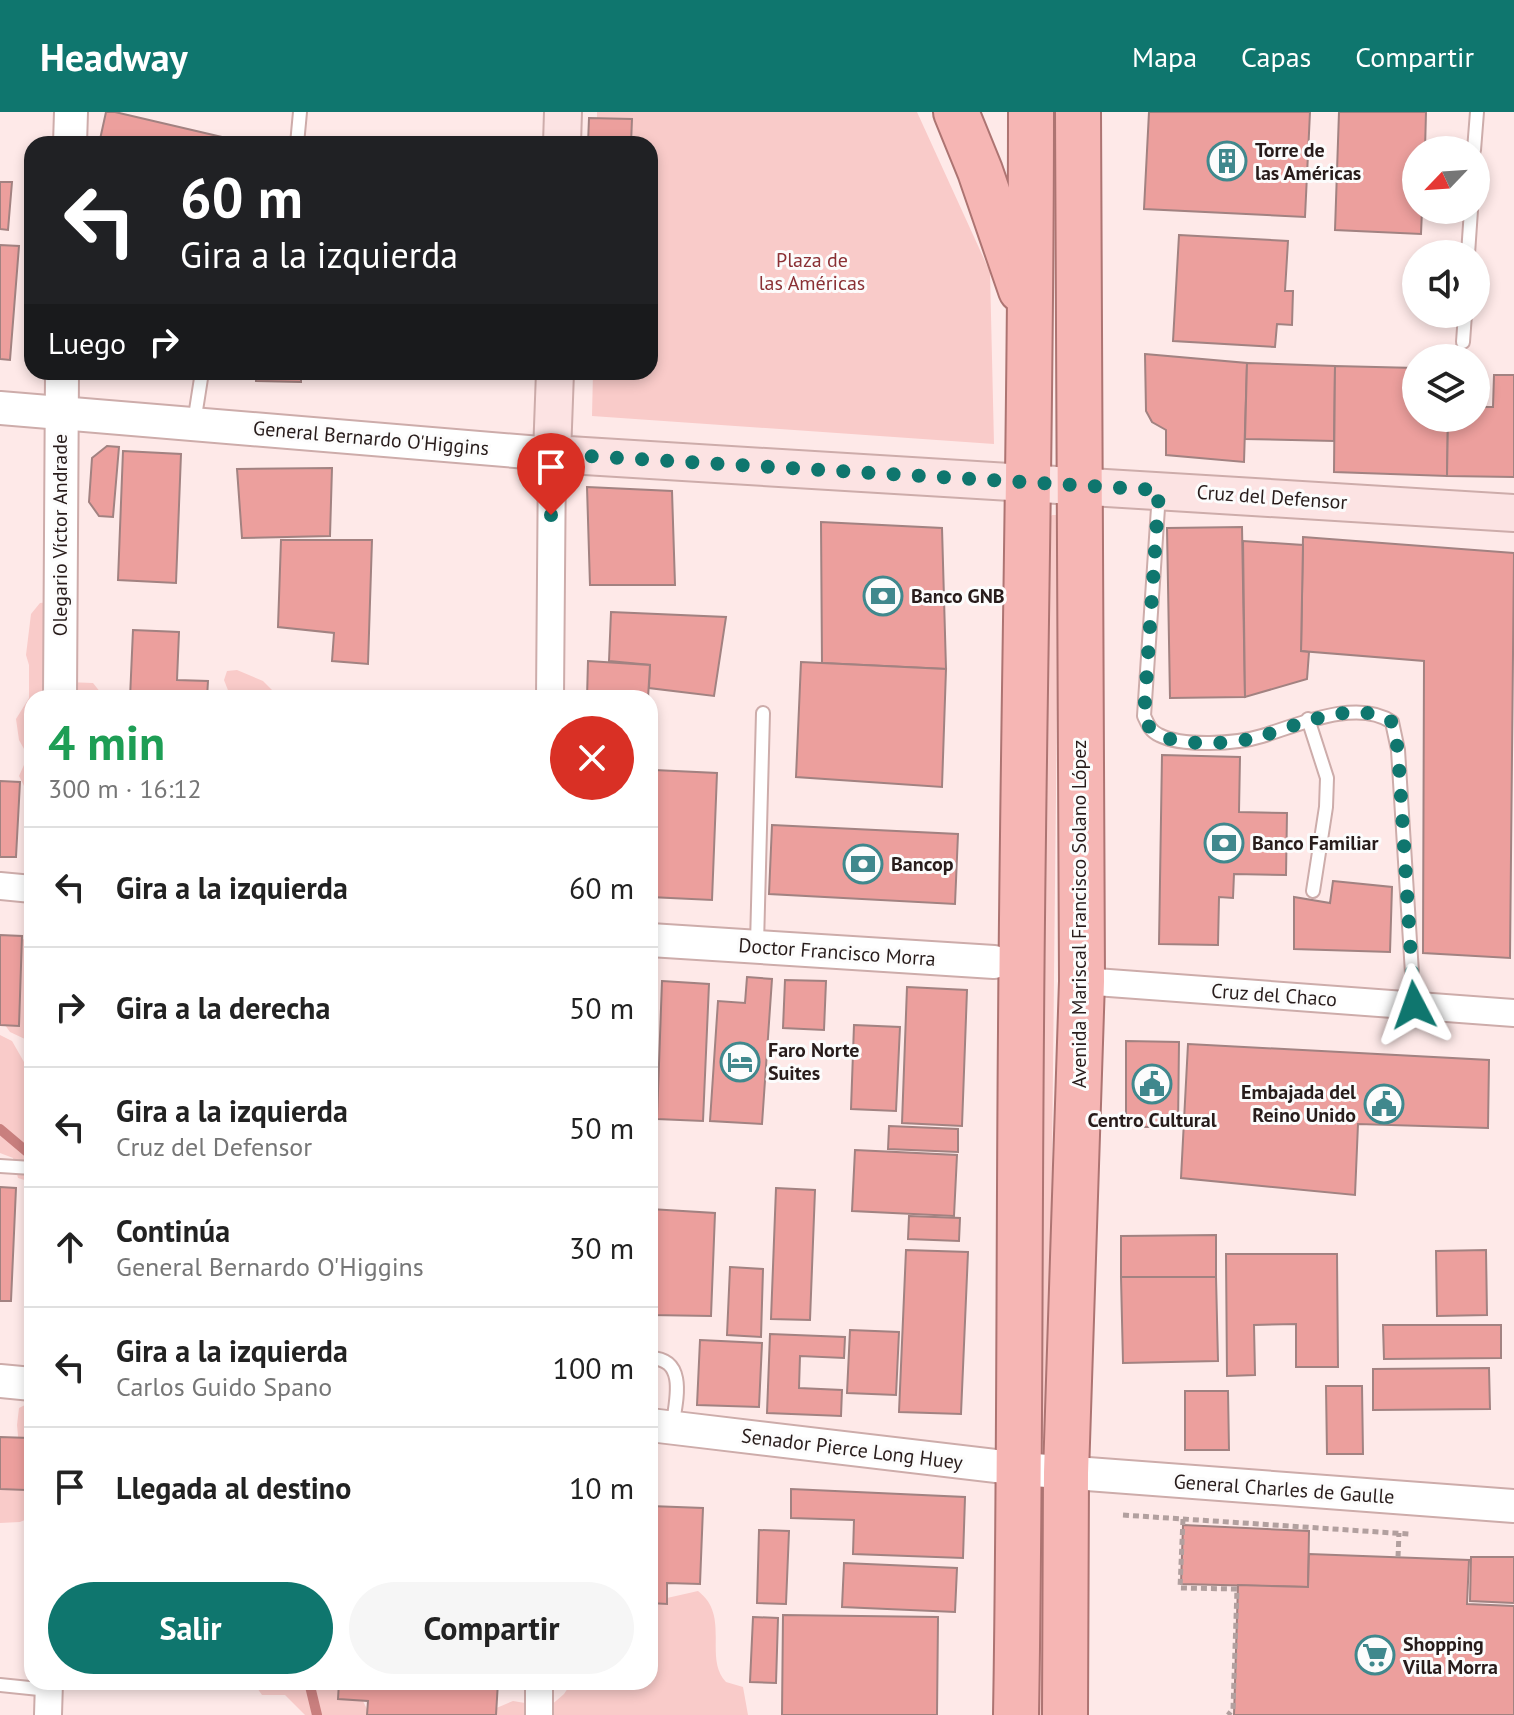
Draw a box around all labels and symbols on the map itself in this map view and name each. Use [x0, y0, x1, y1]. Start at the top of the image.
north arrow [1402, 136, 1490, 224]
place label: Torre de las Américas [1255, 137, 1361, 186]
building icon: Torre de las Américas [1206, 140, 1248, 182]
park label: Plaza de las Américas [759, 247, 865, 296]
street label: General Bernardo O'Higgins [252, 415, 490, 461]
pin [517, 433, 585, 515]
street label: Olegario Víctor Andrade [47, 434, 73, 636]
street label: Cruz del Defensor [1196, 479, 1348, 515]
bank icon: Banco GNB [862, 575, 904, 617]
place label: Banco GNB [911, 583, 1005, 609]
street label: Avenida Mariscal Francisco Solano López [1066, 740, 1092, 1088]
bank icon: Banco Familiar [1203, 822, 1245, 864]
place label: Banco Familiar [1252, 830, 1379, 856]
bank icon: Bancop [842, 843, 884, 885]
place label: Bancop [891, 851, 954, 877]
street label: Doctor Francisco Morra [737, 932, 937, 972]
position arrow [1372, 963, 1456, 1047]
street label: Cruz del Chaco [1210, 978, 1338, 1012]
place label: Faro Norte Suites [768, 1037, 859, 1086]
hotel icon: Faro Norte Suites [719, 1041, 761, 1083]
public building icon: Centro Cultural [1131, 1063, 1173, 1105]
place label: Embajada del Reino Unido [1241, 1079, 1356, 1128]
public building icon: Embajada del Reino Unido [1363, 1083, 1405, 1125]
place label: Centro Cultural [1087, 1107, 1217, 1133]
street label: Senador Pierce Long Huey [740, 1423, 965, 1476]
street label: General Charles de Gaulle [1173, 1468, 1395, 1510]
place label: Shopping Villa Morra [1402, 1631, 1498, 1680]
supermarket icon: Shopping Villa Morra [1354, 1634, 1396, 1676]

